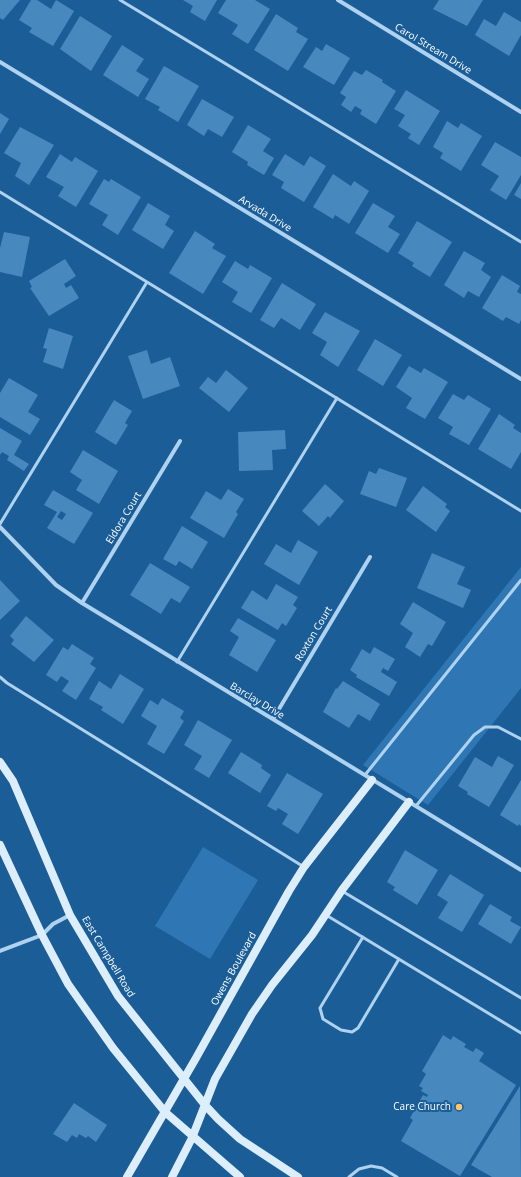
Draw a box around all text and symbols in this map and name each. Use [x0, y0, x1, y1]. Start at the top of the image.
street label: Carol Stream Drive [392, 21, 474, 77]
street label: Arvada Drive [236, 193, 294, 235]
street label: Eldora Court [104, 490, 144, 546]
street label: Roxton Court [293, 604, 335, 664]
street label: Barclay Drive [228, 680, 286, 722]
street label: East Campbell Road [79, 914, 137, 1000]
street label: Owens Boulevard [209, 930, 259, 1008]
place label: Care Church [393, 1101, 451, 1113]
marker: Care Church [454, 1102, 464, 1112]

